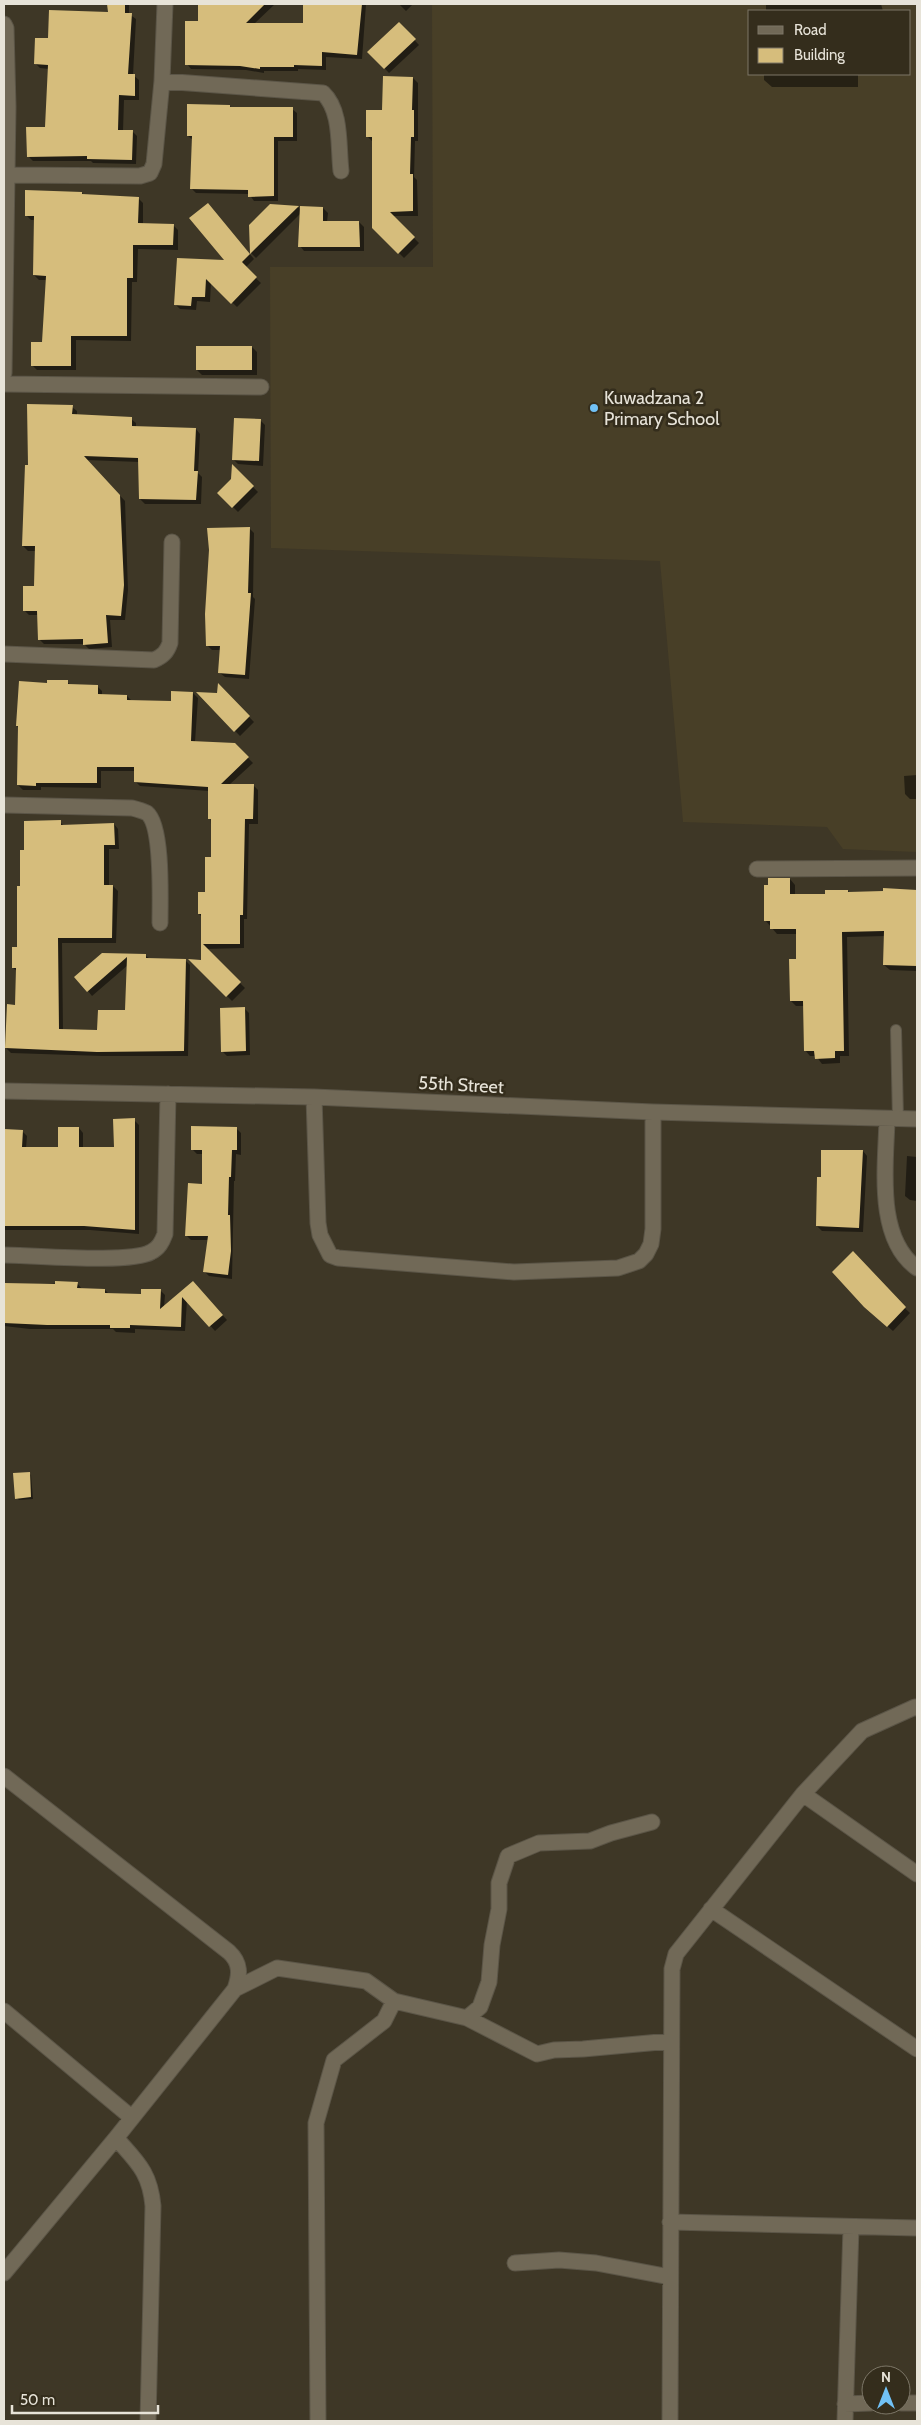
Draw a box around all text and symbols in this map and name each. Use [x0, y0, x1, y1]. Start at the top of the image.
legend [748, 10, 911, 75]
text: Road [794, 21, 827, 39]
text: Building [794, 46, 845, 64]
place label: Kuwadzana 2 Primary School [604, 387, 720, 430]
marker: Kuwadzana 2 Primary School [588, 402, 600, 414]
street label: 55th Street [418, 1072, 504, 1098]
north arrow [861, 2365, 911, 2415]
text: N [881, 2368, 891, 2386]
scale bar [12, 2382, 159, 2414]
text: 50 m [20, 2391, 55, 2409]

